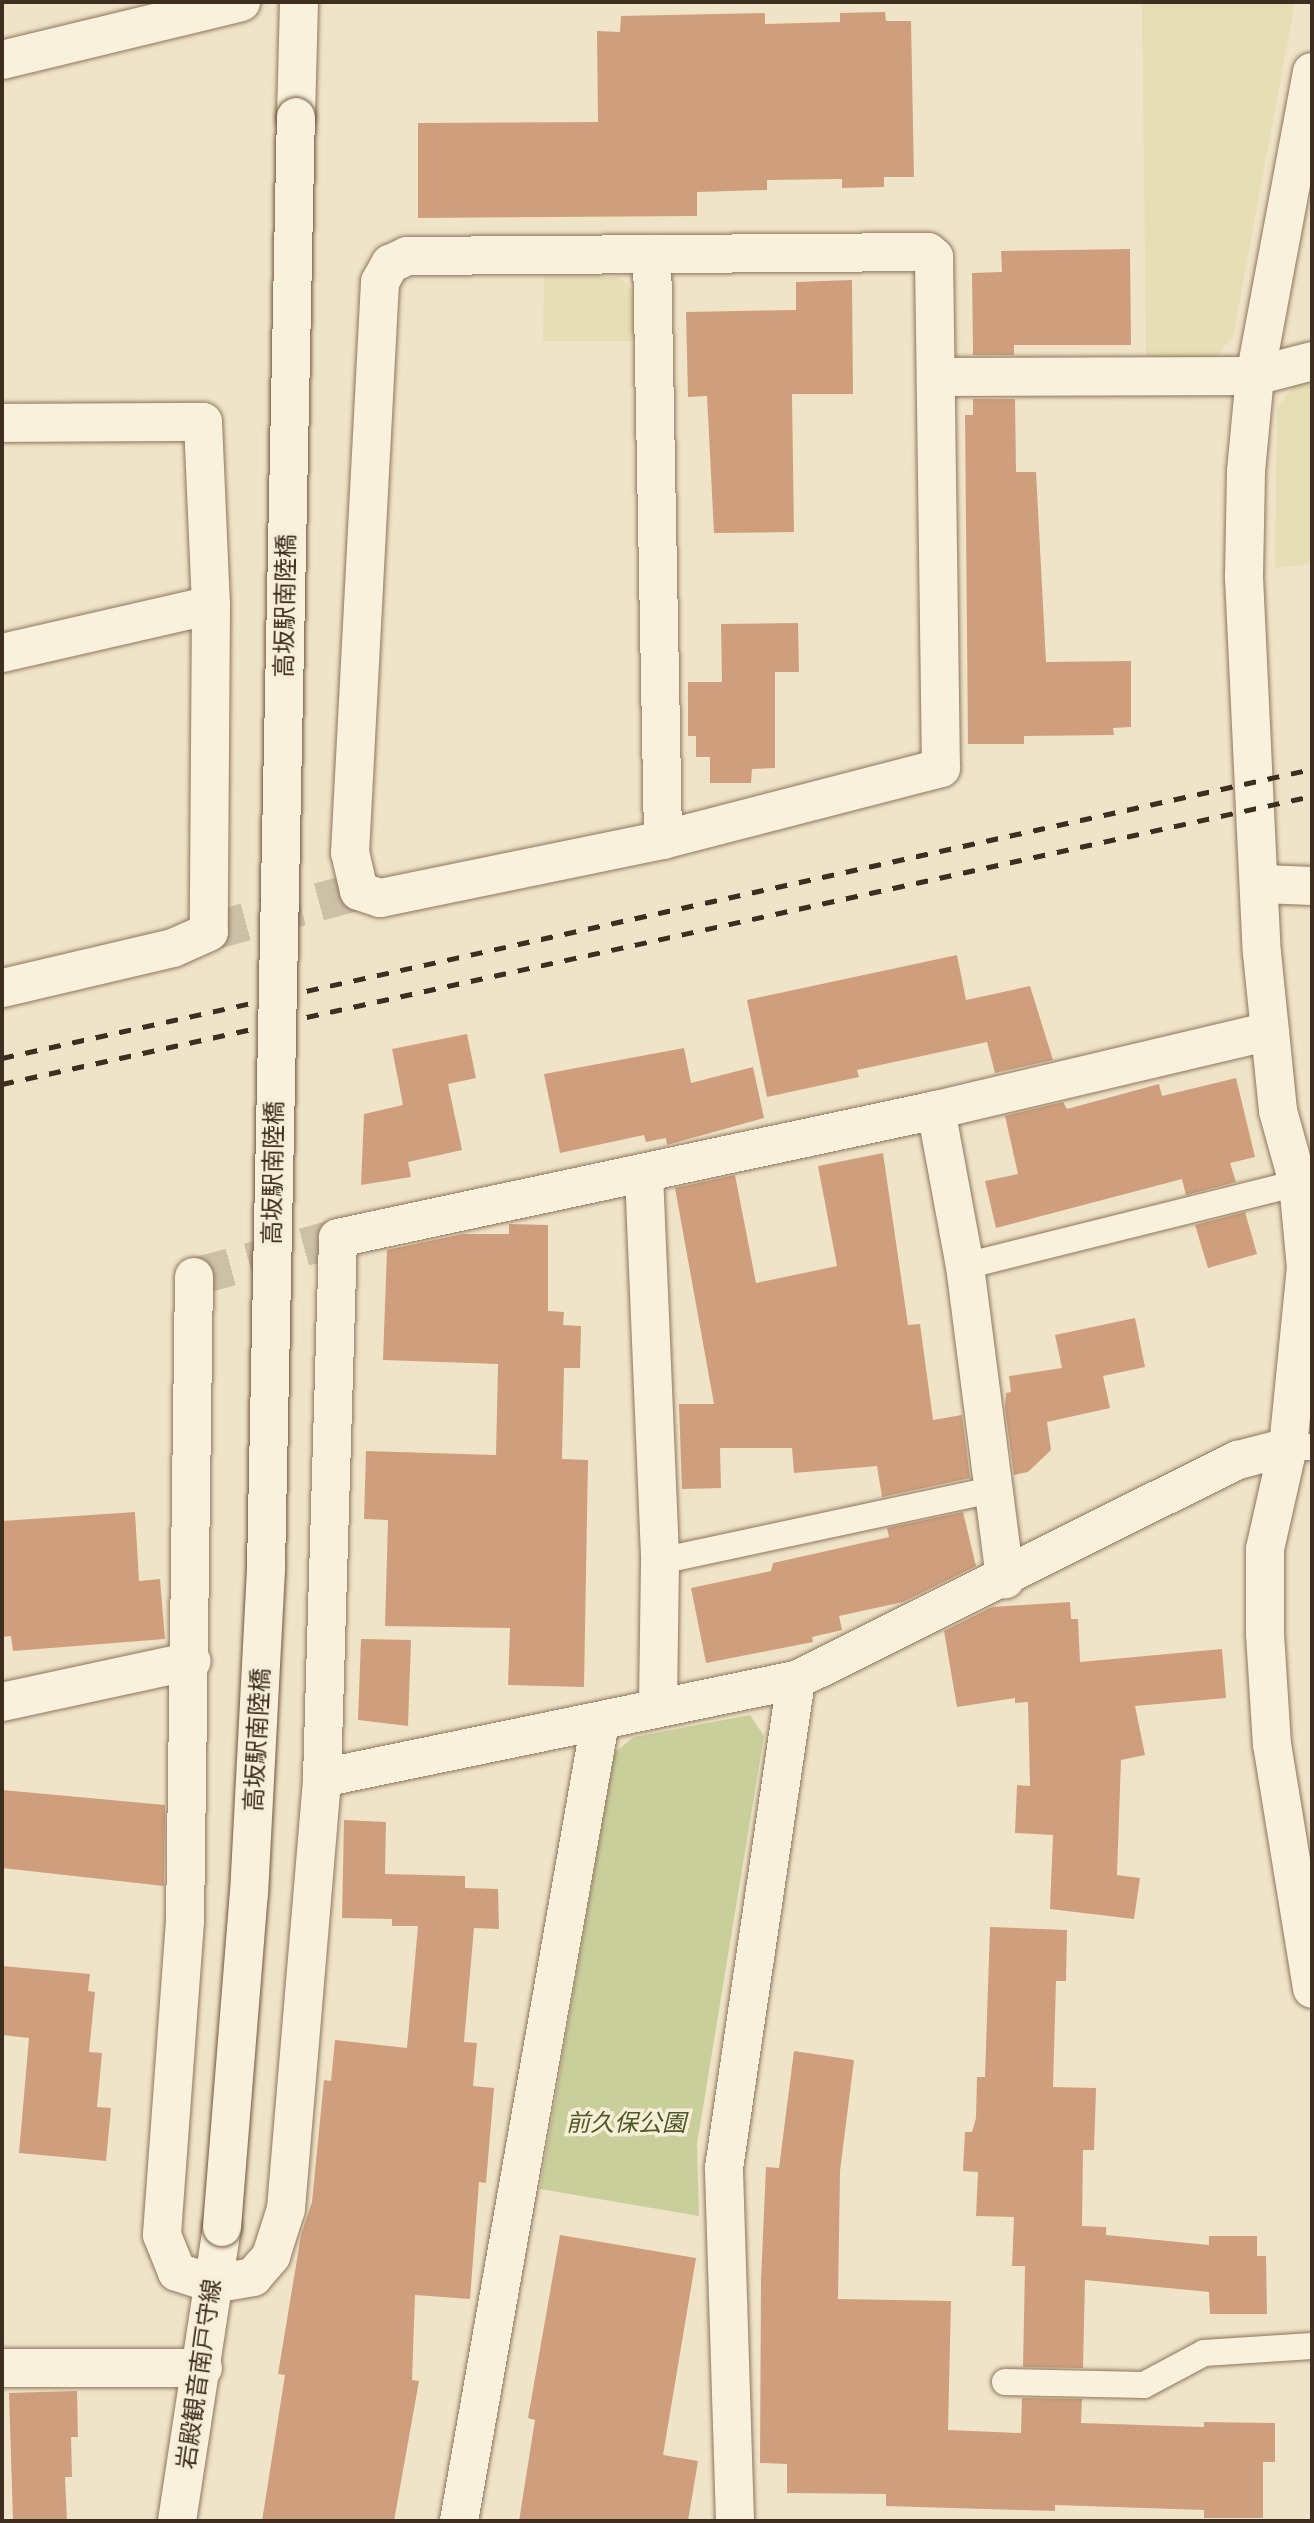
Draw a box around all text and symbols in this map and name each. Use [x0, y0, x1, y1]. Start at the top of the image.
street label: 高坂駅南陸橋 [269, 534, 301, 678]
street label: 高坂駅南陸橋 [257, 1101, 289, 1245]
street label: 高坂駅南陸橋 [239, 1667, 275, 1813]
park label: 前久保公園 [566, 2109, 686, 2137]
street label: 岩殿観音南戸守線 [171, 2277, 227, 2471]

